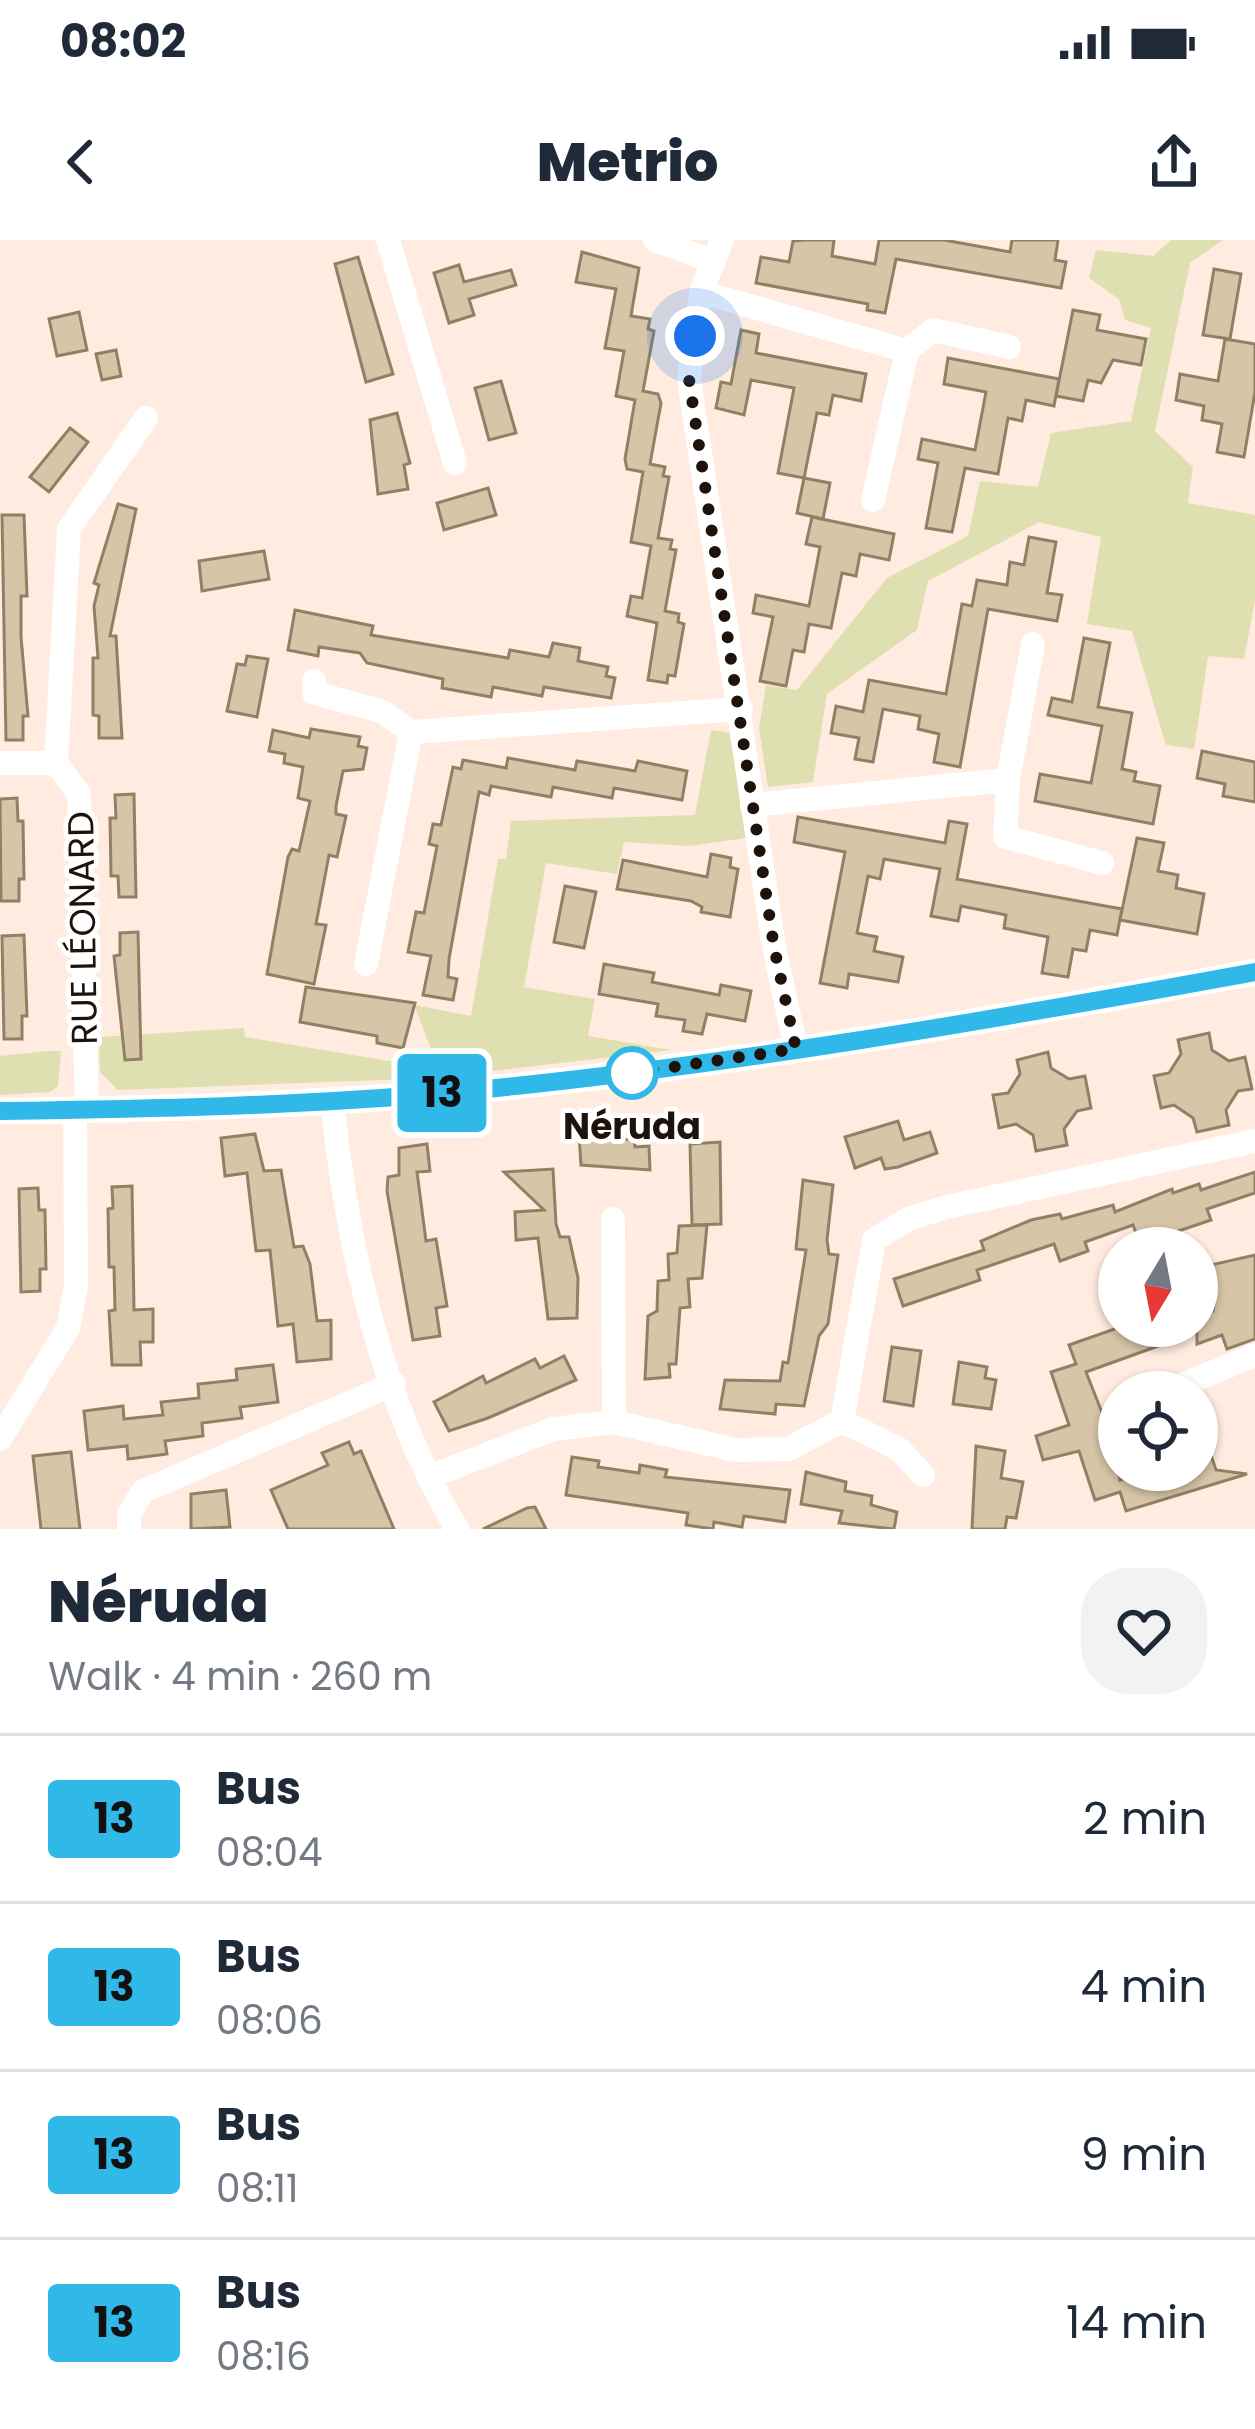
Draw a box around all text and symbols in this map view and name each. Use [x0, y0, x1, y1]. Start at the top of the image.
text: 08:02 [60, 10, 186, 73]
text: Metrio [537, 124, 718, 200]
icon: back [48, 129, 114, 195]
icon: share [1141, 129, 1207, 195]
your location [665, 306, 725, 366]
street label: RUE LÉONARD [55, 811, 110, 1045]
marker: Néruda [607, 1048, 657, 1098]
line badge: 13 [388, 1054, 496, 1132]
text: 13 [421, 1063, 463, 1122]
place label: Néruda [563, 1101, 701, 1152]
north arrow [1098, 1227, 1218, 1347]
map controls [1098, 1227, 1218, 1491]
button: locate [1098, 1371, 1218, 1491]
text: Néruda [48, 1562, 269, 1642]
button: heart [1081, 1568, 1207, 1694]
text: Walk · 4 min · 260 m [48, 1649, 432, 1704]
text: Bus [216, 1757, 301, 1820]
text: 2 min [1083, 1787, 1207, 1850]
text: 13 [93, 1789, 135, 1848]
text: 08:04 [216, 1825, 322, 1880]
text: Bus [216, 1925, 301, 1988]
text: 4 min [1080, 1955, 1207, 2018]
text: 13 [93, 1957, 135, 2016]
text: 08:06 [216, 1993, 323, 2048]
text: Bus [216, 2093, 301, 2156]
text: 9 min [1080, 2123, 1207, 2186]
text: 13 [93, 2125, 135, 2184]
text: 08:11 [216, 2161, 298, 2216]
text: Bus [216, 2261, 301, 2324]
text: 14 min [1066, 2291, 1207, 2354]
text: 13 [93, 2293, 135, 2352]
text: 08:16 [216, 2329, 311, 2384]

